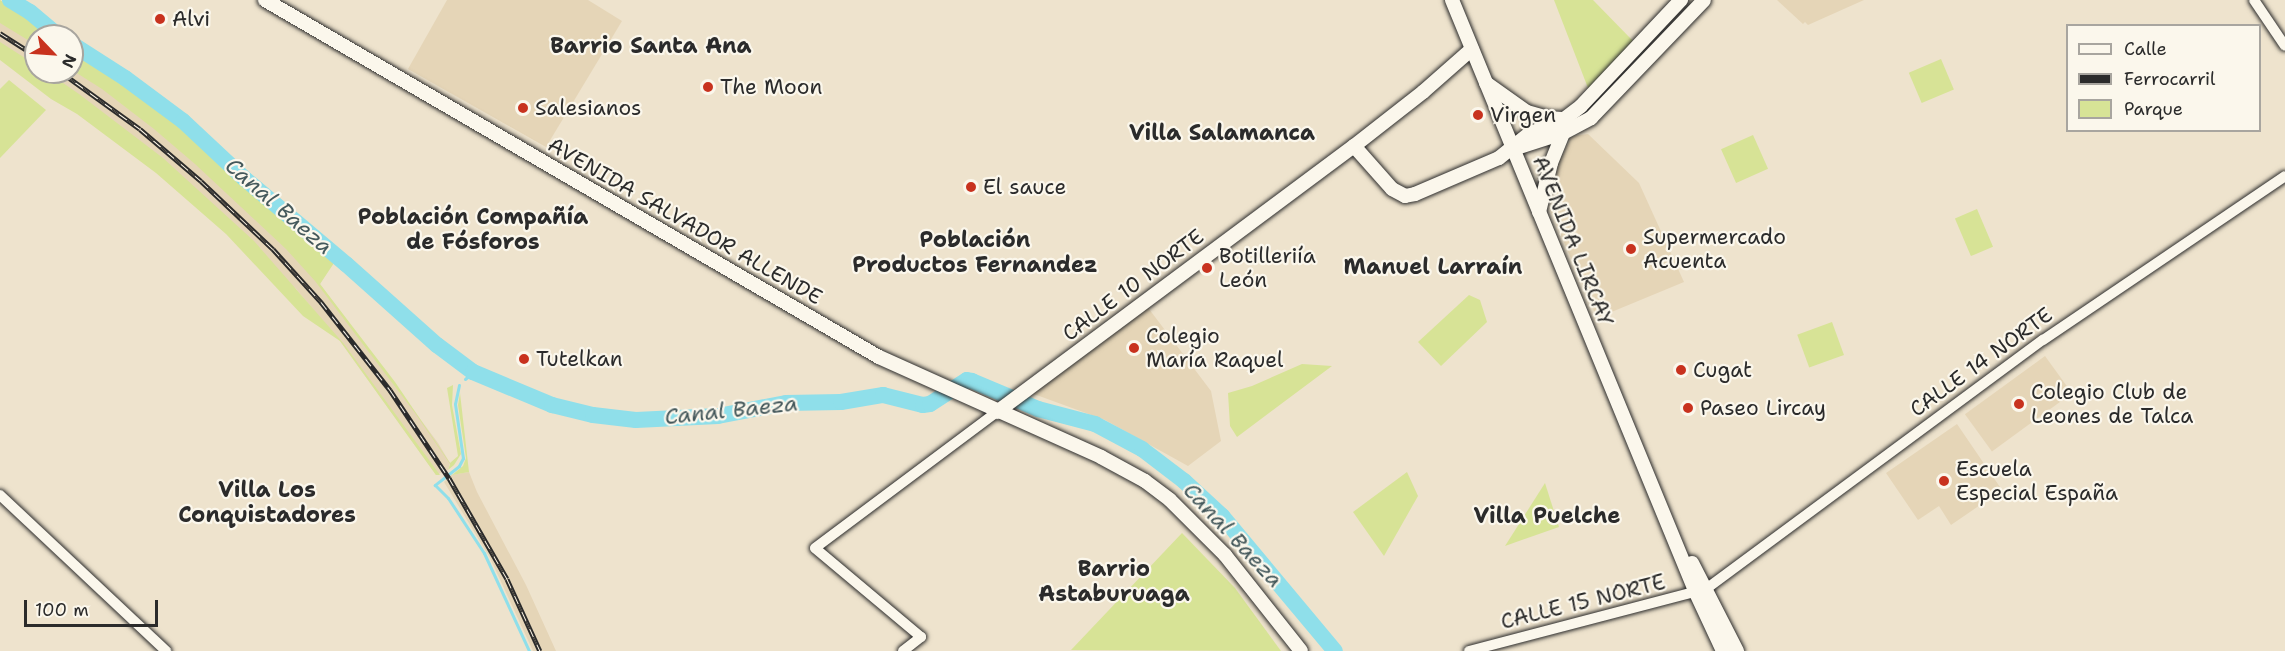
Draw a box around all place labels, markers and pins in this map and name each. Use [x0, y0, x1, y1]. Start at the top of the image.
place label: Alvi [172, 6, 210, 32]
marker: Alvi [153, 12, 167, 26]
place label: The Moon [720, 74, 822, 100]
marker: The Moon [701, 80, 715, 94]
place label: Salesianos [535, 95, 641, 121]
marker: Salesianos [516, 101, 530, 115]
place label: Virgen [1490, 102, 1556, 128]
marker: Virgen [1471, 108, 1485, 122]
place label: El sauce [983, 174, 1066, 200]
marker: El sauce [964, 180, 978, 194]
place label: Supermercado Acuenta [1643, 224, 1786, 274]
marker: Supermercado Acuenta [1624, 242, 1638, 256]
place label: Botilleriía León [1219, 243, 1316, 293]
marker: Botilleriía León [1200, 261, 1214, 275]
place label: Colegio María Raquel [1146, 323, 1283, 373]
marker: Colegio María Raquel [1127, 341, 1141, 355]
place label: Tutelkan [536, 346, 623, 372]
marker: Tutelkan [517, 352, 531, 366]
place label: Cugat [1693, 357, 1752, 383]
marker: Cugat [1674, 363, 1688, 377]
place label: Colegio Club de Leones de Talca [2031, 379, 2193, 429]
place label: Paseo Lircay [1700, 395, 1826, 421]
marker: Colegio Club de Leones de Talca [2012, 397, 2026, 411]
marker: Paseo Lircay [1681, 401, 1695, 415]
place label: Escuela Especial España [1956, 456, 2118, 506]
marker: Escuela Especial España [1937, 474, 1951, 488]

